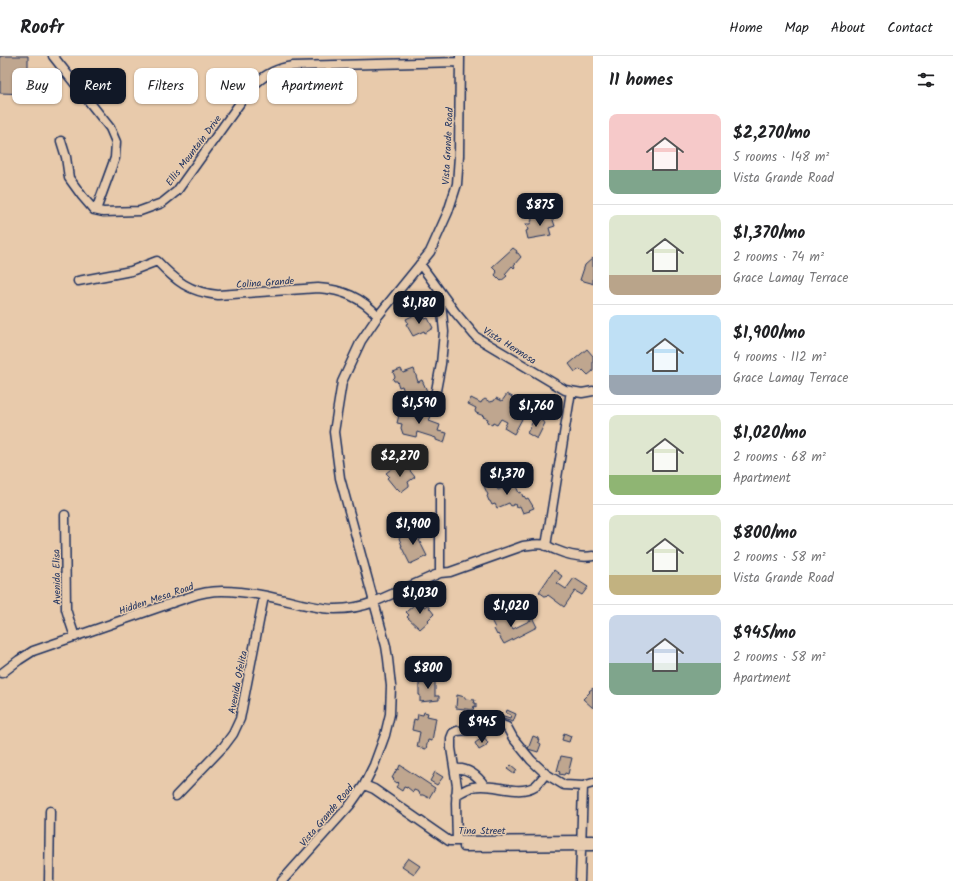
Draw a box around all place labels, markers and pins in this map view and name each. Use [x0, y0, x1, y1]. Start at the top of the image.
pin: $875 [516, 193, 564, 227]
pin: $1,180 [386, 291, 452, 325]
pin: $1,590 [386, 391, 452, 425]
pin: $1,760 [503, 394, 569, 428]
pin: $2,270 [367, 444, 433, 478]
pin: $1,370 [474, 462, 540, 496]
pin: $1,900 [380, 512, 446, 546]
pin: $1,030 [387, 581, 453, 615]
pin: $1,020 [478, 594, 544, 628]
pin: $800 [404, 656, 452, 690]
pin: $945 [458, 710, 506, 744]

